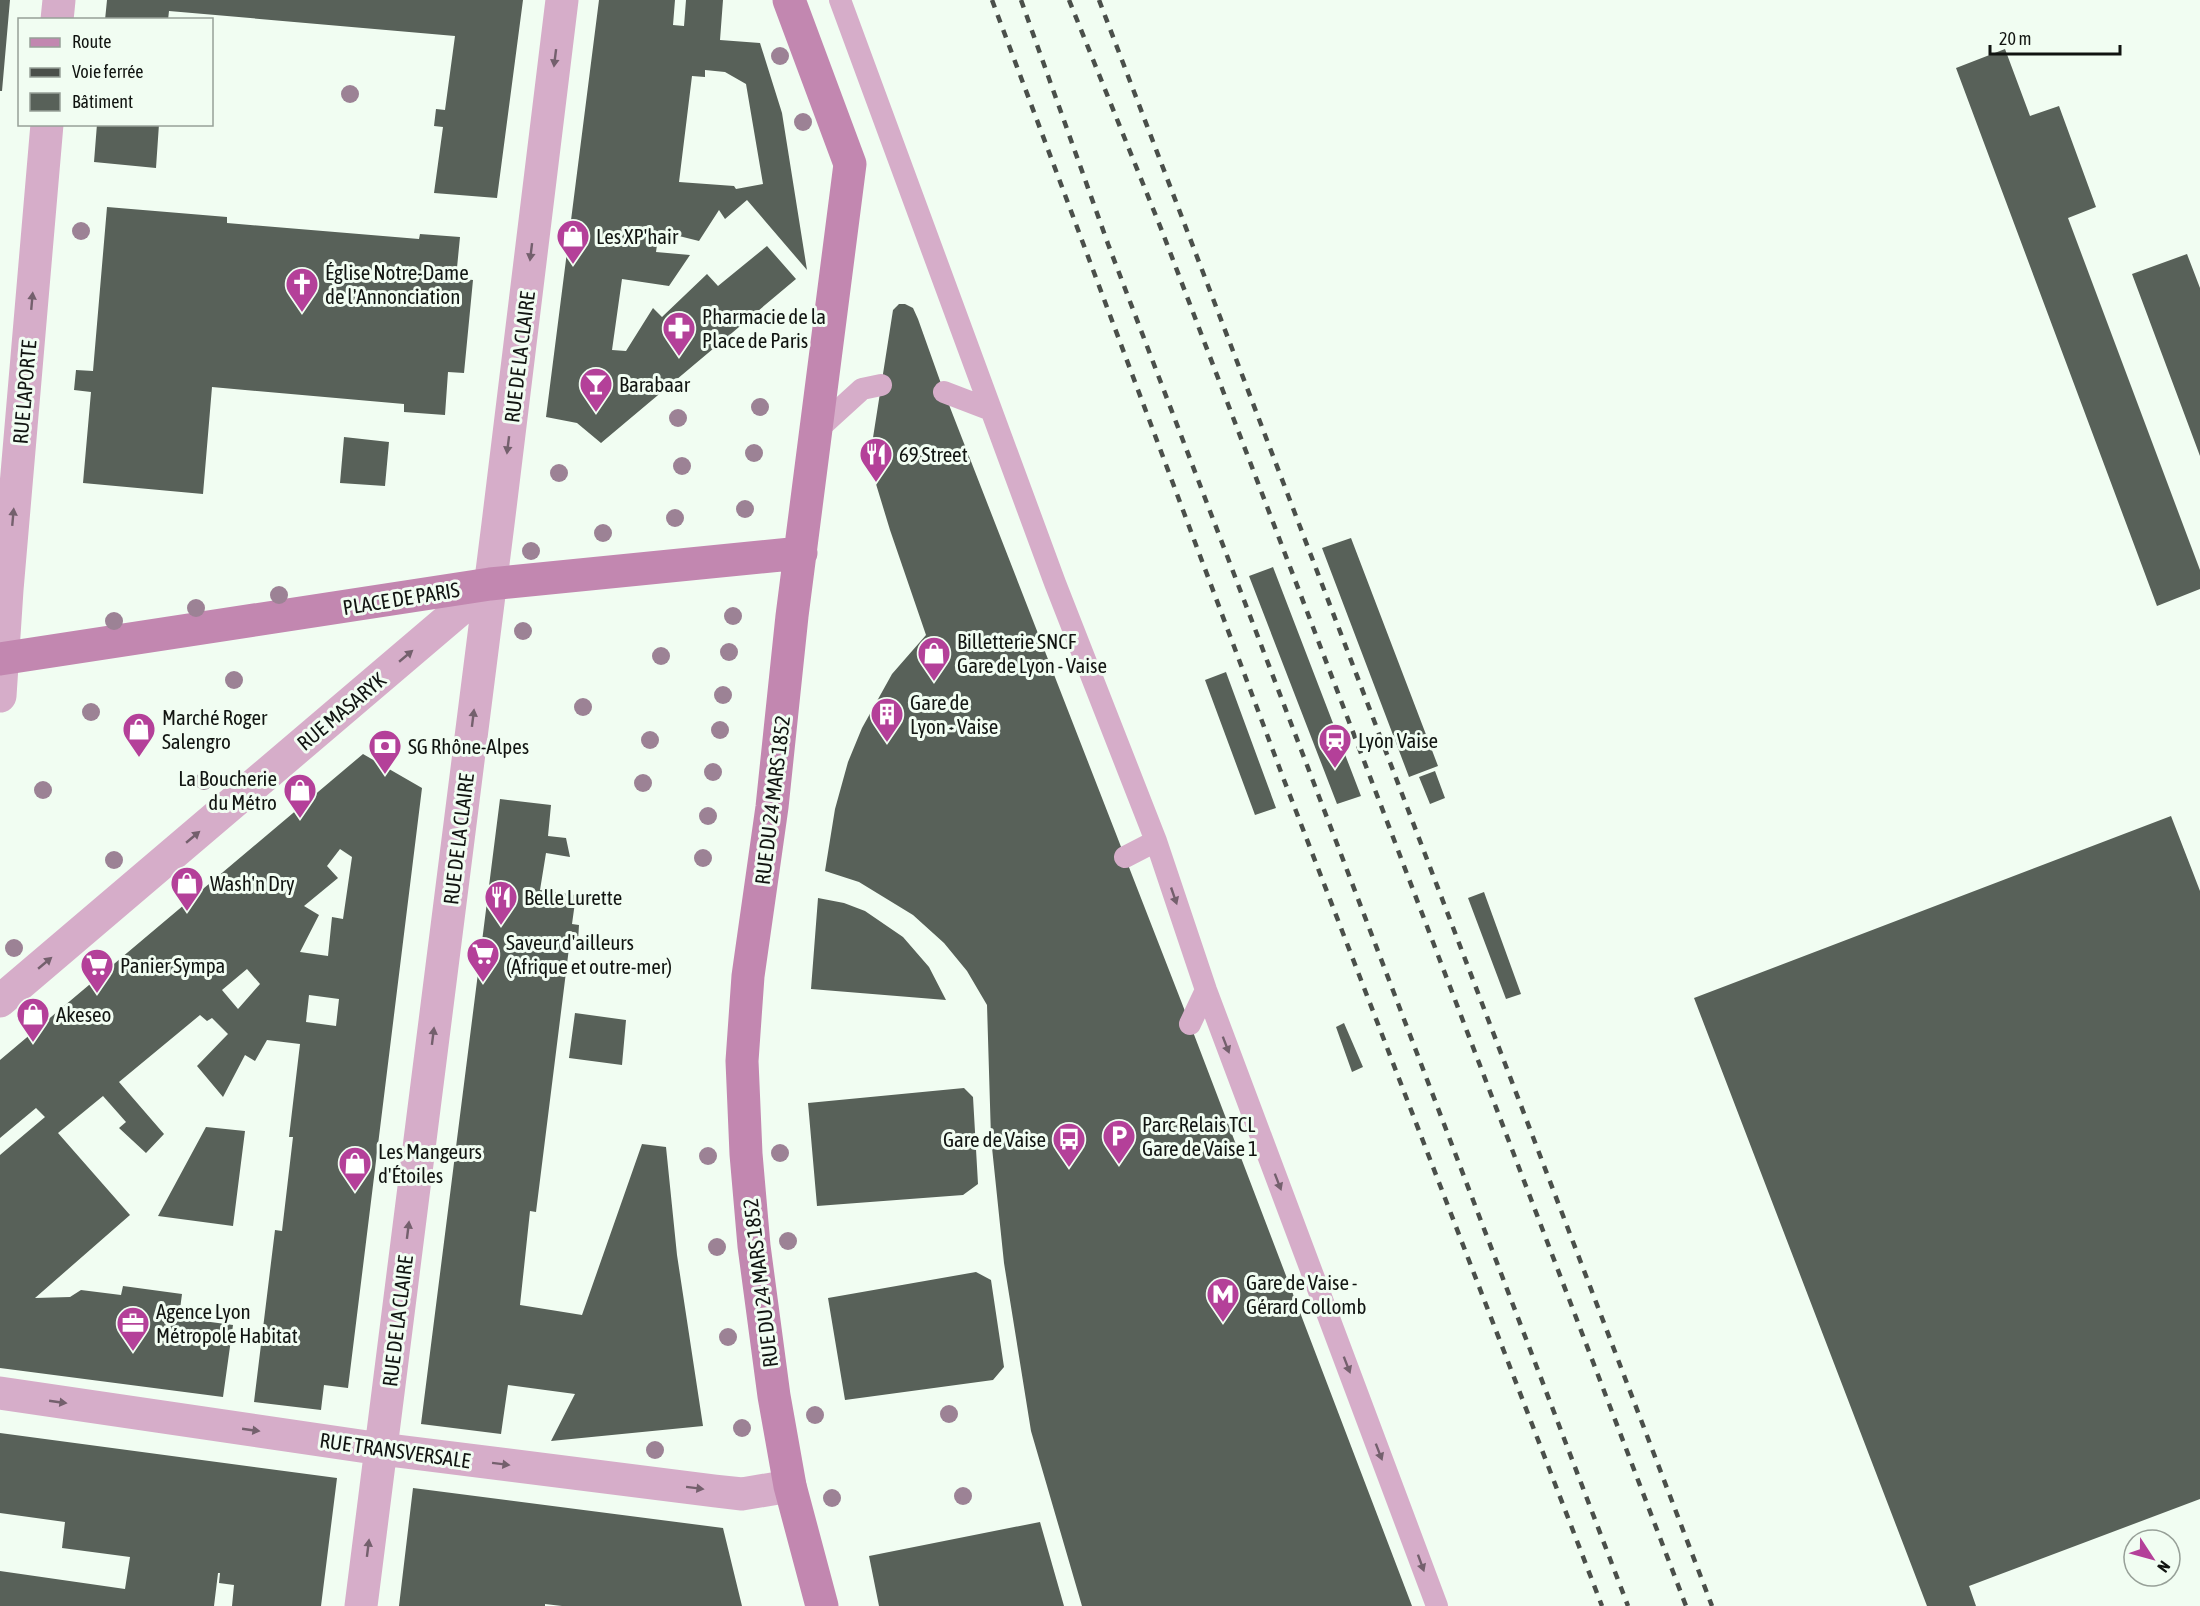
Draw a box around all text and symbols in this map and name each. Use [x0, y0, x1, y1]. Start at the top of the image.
legend [18, 18, 213, 126]
scale bar [1990, 18, 2120, 56]
text: 20 m [1999, 28, 2031, 49]
text: Route [72, 31, 111, 52]
one-way arrow [550, 49, 560, 68]
text: Voie ferrée [72, 61, 144, 82]
text: Bâtiment [72, 91, 133, 112]
shop icon: Les XP'hair [555, 218, 591, 265]
place label: Les XP'hair [596, 224, 679, 248]
one-way arrow [527, 242, 536, 261]
place label: Église Notre-Dame de l'Annonciation [325, 260, 469, 308]
church icon: Église Notre-Dame de l'Annonciation [284, 266, 320, 313]
street label: RUE DE LA CLAIRE [499, 290, 539, 424]
one-way arrow [27, 292, 36, 311]
place label: Pharmacie de la Place de Paris [702, 304, 826, 352]
pharmacy icon: Pharmacie de la Place de Paris [661, 310, 697, 357]
street label: RUE LAPORTE [7, 339, 41, 445]
bar icon: Barabaar [578, 366, 614, 413]
place label: Barabaar [619, 372, 691, 396]
one-way arrow [503, 436, 513, 455]
restaurant icon: 69 Street [858, 436, 894, 483]
place label: 69 Street [899, 442, 968, 466]
one-way arrow [8, 507, 18, 526]
street label: PLACE DE PARIS [341, 577, 461, 619]
place label: Billetterie SNCF Gare de Lyon - Vaise [957, 629, 1107, 677]
shop icon: Billetterie SNCF Gare de Lyon - Vaise [916, 635, 952, 682]
one-way arrow [398, 650, 413, 663]
street label: RUE MASARYK [292, 667, 391, 755]
place label: Gare de Lyon - Vaise [910, 690, 998, 738]
building icon: Gare de Lyon - Vaise [869, 696, 905, 743]
place label: Marché Roger Salengro [162, 705, 268, 753]
one-way arrow [469, 708, 478, 727]
shop icon: Marché Roger Salengro [121, 711, 157, 758]
street label: RUE DU 24 MARS 1852 [750, 714, 794, 886]
station icon: Lyon Vaise [1317, 722, 1353, 769]
bank icon: SG Rhône-Alpes [367, 728, 403, 775]
place label: Lyon Vaise [1358, 728, 1438, 752]
place label: SG Rhône-Alpes [408, 734, 529, 758]
place label: La Boucherie du Métro [178, 766, 277, 814]
shop icon: La Boucherie du Métro [282, 772, 318, 819]
street label: RUE DE LA CLAIRE [438, 772, 478, 906]
one-way arrow [185, 831, 200, 844]
shop icon: Wash'n Dry [169, 865, 205, 912]
place label: Wash'n Dry [210, 871, 295, 895]
restaurant icon: Belle Lurette [483, 879, 519, 926]
place label: Belle Lurette [524, 885, 622, 909]
one-way arrow [1170, 887, 1180, 905]
place label: Saveur d'ailleurs (Afrique et outre-mer) [506, 930, 672, 978]
supermarket icon: Saveur d'ailleurs (Afrique et outre-mer) [465, 936, 501, 983]
supermarket icon: Panier Sympa [79, 947, 115, 994]
place label: Panier Sympa [120, 953, 225, 977]
one-way arrow [37, 957, 52, 970]
shop icon: Akeseo [15, 996, 51, 1043]
place label: Akeseo [56, 1002, 111, 1026]
one-way arrow [428, 1026, 438, 1045]
one-way arrow [1222, 1036, 1232, 1054]
place label: Parc Relais TCL Gare de Vaise 1 [1142, 1112, 1258, 1160]
parking icon: Parc Relais TCL Gare de Vaise 1 [1101, 1118, 1137, 1165]
bus stop icon: Gare de Vaise [1051, 1121, 1087, 1168]
place label: Gare de Vaise [943, 1127, 1046, 1151]
place label: Les Mangeurs d'Étoiles [378, 1139, 482, 1187]
shop icon: Les Mangeurs d'Étoiles [337, 1145, 373, 1192]
one-way arrow [1274, 1173, 1283, 1191]
street label: RUE DU 24 MARS 1852 [738, 1197, 782, 1369]
one-way arrow [404, 1220, 413, 1239]
street label: RUE DE LA CLAIRE [377, 1254, 417, 1388]
place label: Gare de Vaise - Gérard Collomb [1246, 1270, 1366, 1318]
metro station icon: Gare de Vaise - Gérard Collomb [1205, 1276, 1241, 1323]
place label: Agence Lyon Métropole Habitat [156, 1299, 298, 1347]
office icon: Agence Lyon Métropole Habitat [115, 1305, 151, 1352]
one-way arrow [1342, 1356, 1352, 1374]
one-way arrow [48, 1397, 67, 1406]
one-way arrow [241, 1425, 260, 1434]
street label: RUE TRANSVERSALE [318, 1428, 472, 1472]
one-way arrow [1375, 1443, 1385, 1461]
one-way arrow [492, 1459, 511, 1469]
one-way arrow [685, 1484, 704, 1493]
north arrow [2122, 1528, 2182, 1588]
one-way arrow [363, 1538, 373, 1557]
one-way arrow [1417, 1554, 1426, 1572]
text: N [2154, 1558, 2174, 1576]

